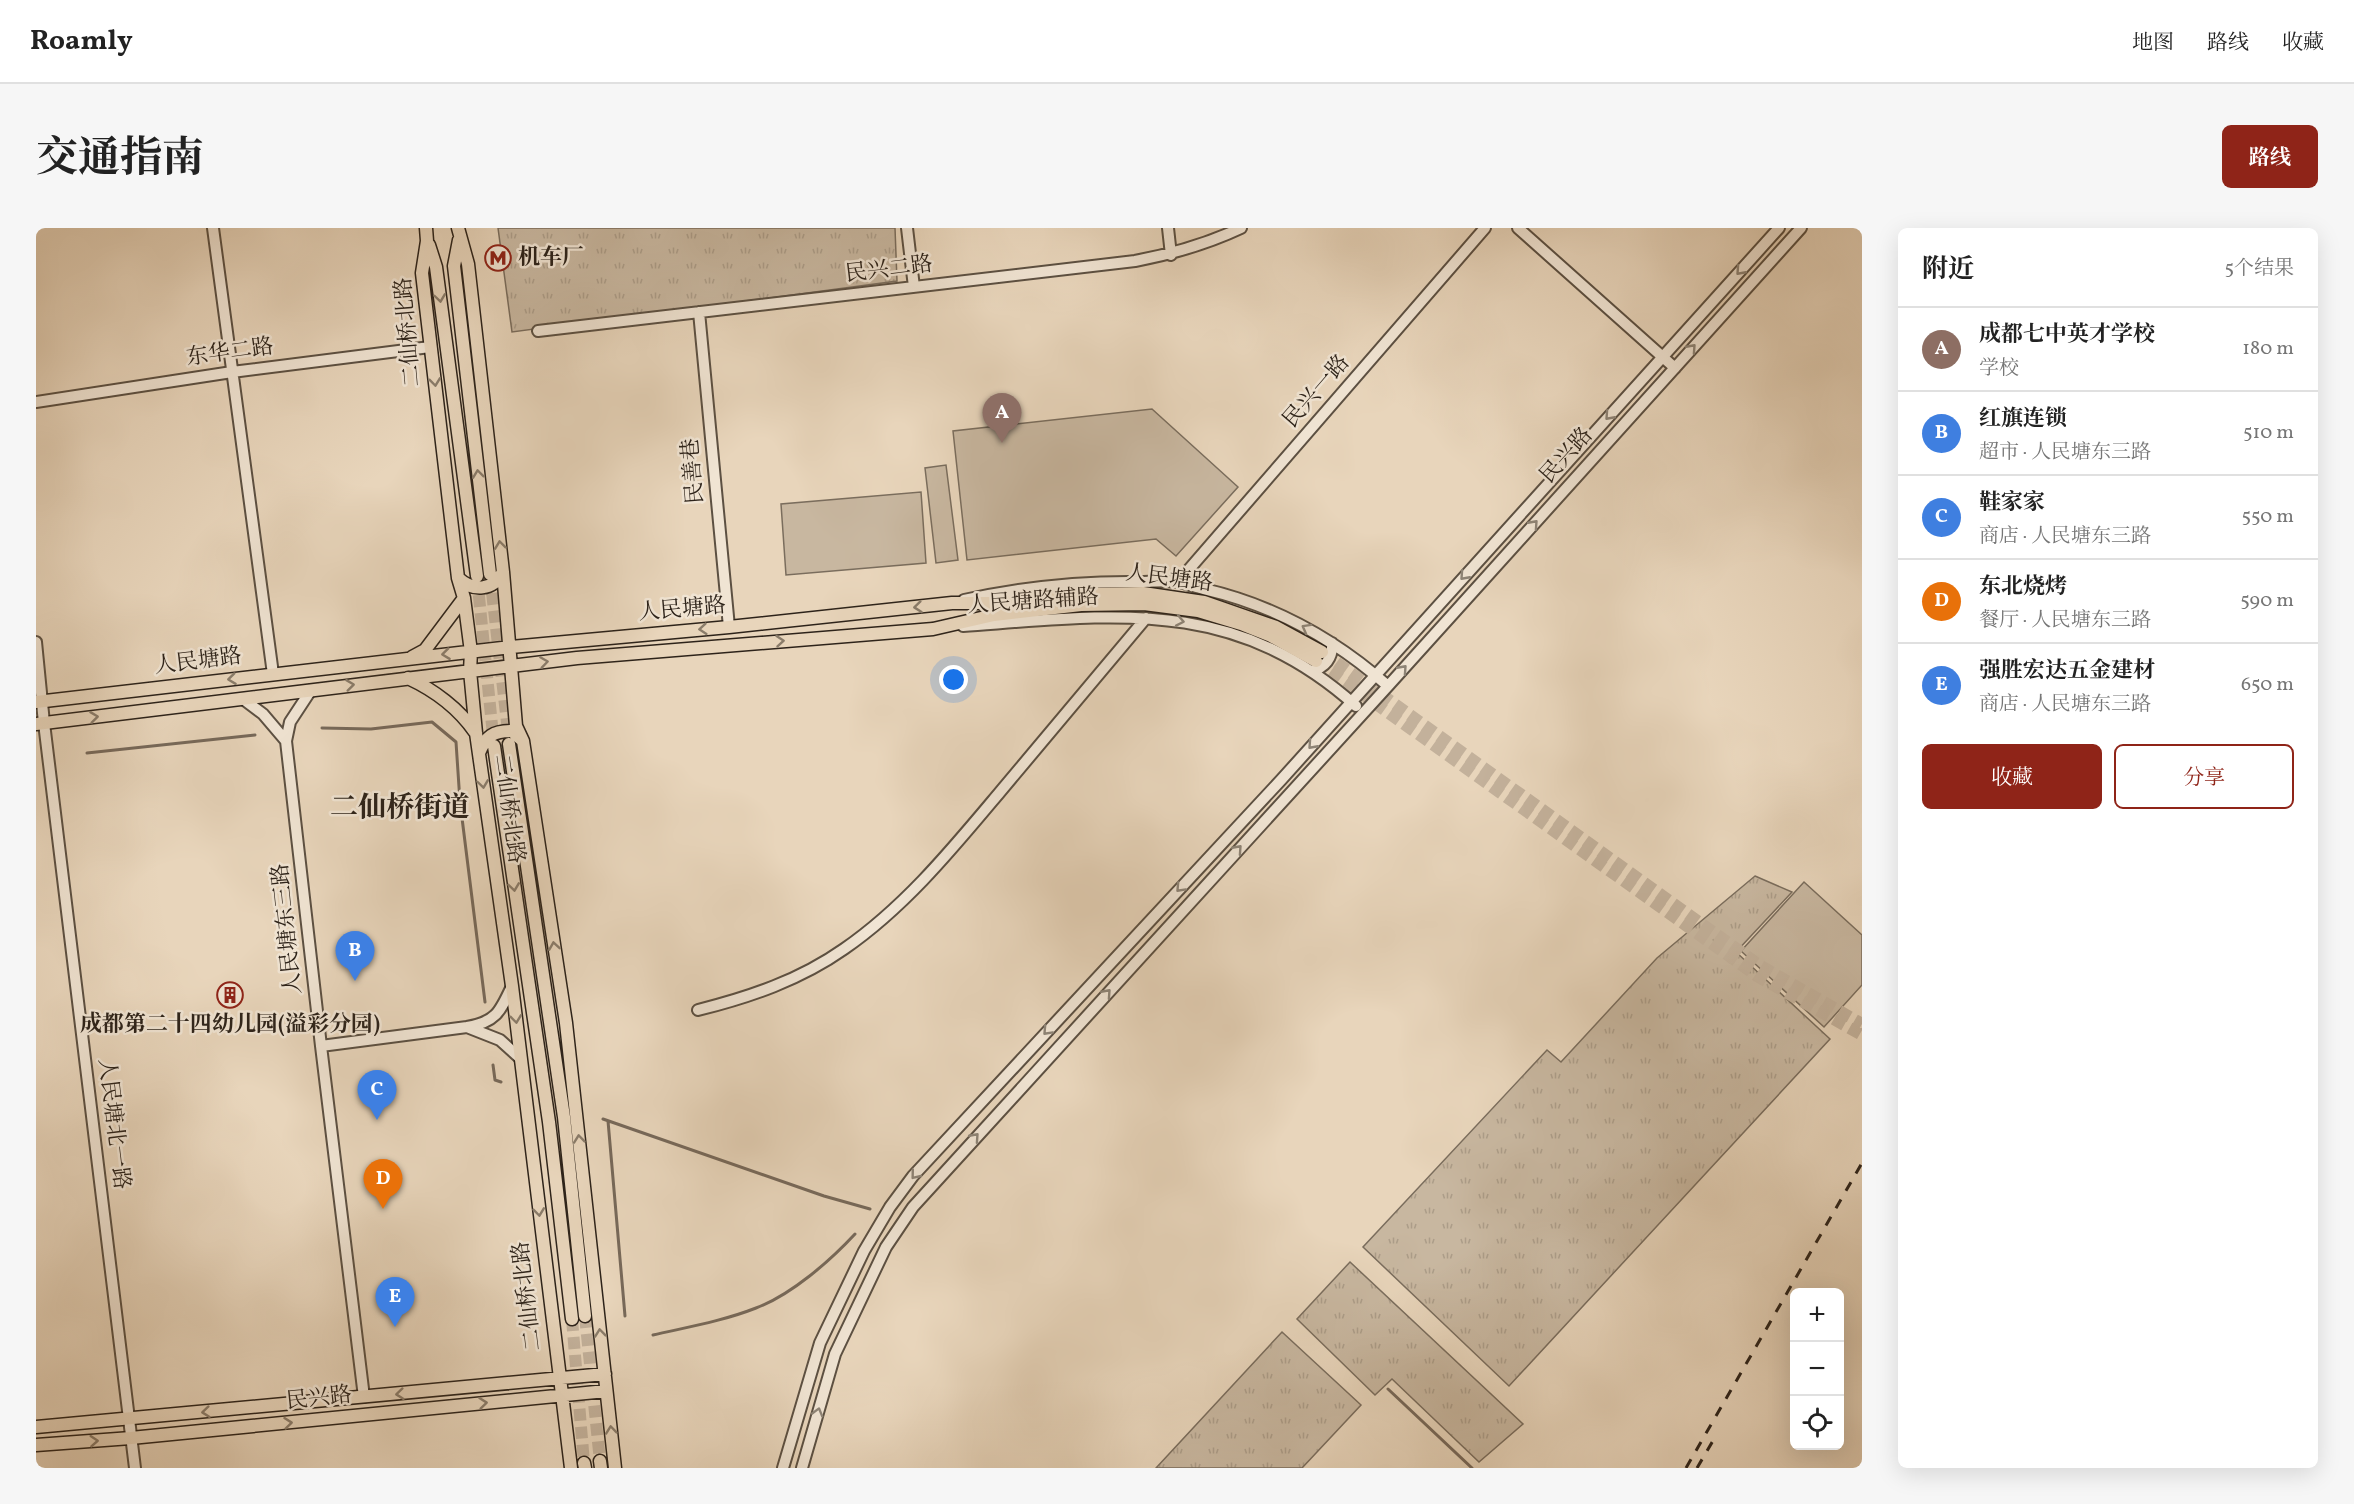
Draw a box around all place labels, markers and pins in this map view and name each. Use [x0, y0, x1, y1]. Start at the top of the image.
metro station icon: 机车厂 [483, 243, 513, 273]
place label: 机车厂 [518, 243, 584, 274]
pin: A [982, 394, 1022, 443]
pin: B [336, 932, 374, 981]
building icon: 成都第二十四幼儿园(溢彩分园) [215, 980, 245, 1010]
place label: 成都第二十四幼儿园(溢彩分园) [80, 1010, 380, 1041]
pin: C [358, 1070, 396, 1120]
pin: D [364, 1160, 402, 1209]
pin: E [376, 1278, 414, 1327]

